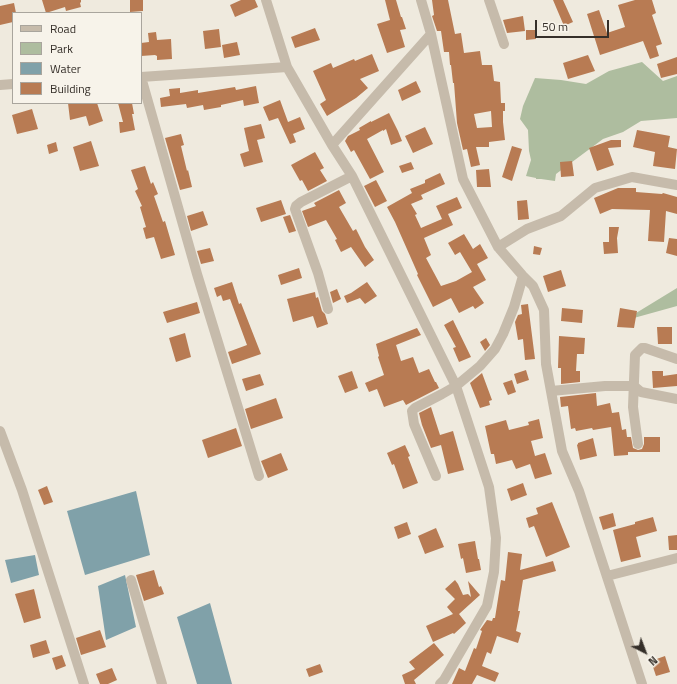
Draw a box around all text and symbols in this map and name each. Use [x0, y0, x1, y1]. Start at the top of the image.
legend [12, 12, 142, 104]
scale bar [537, 12, 611, 38]
text: 50 m [542, 17, 568, 36]
text: Road [50, 19, 76, 38]
text: Park [50, 39, 73, 58]
text: Water [50, 59, 81, 78]
text: Building [50, 79, 91, 98]
north arrow [625, 632, 665, 672]
text: N [645, 652, 661, 669]

